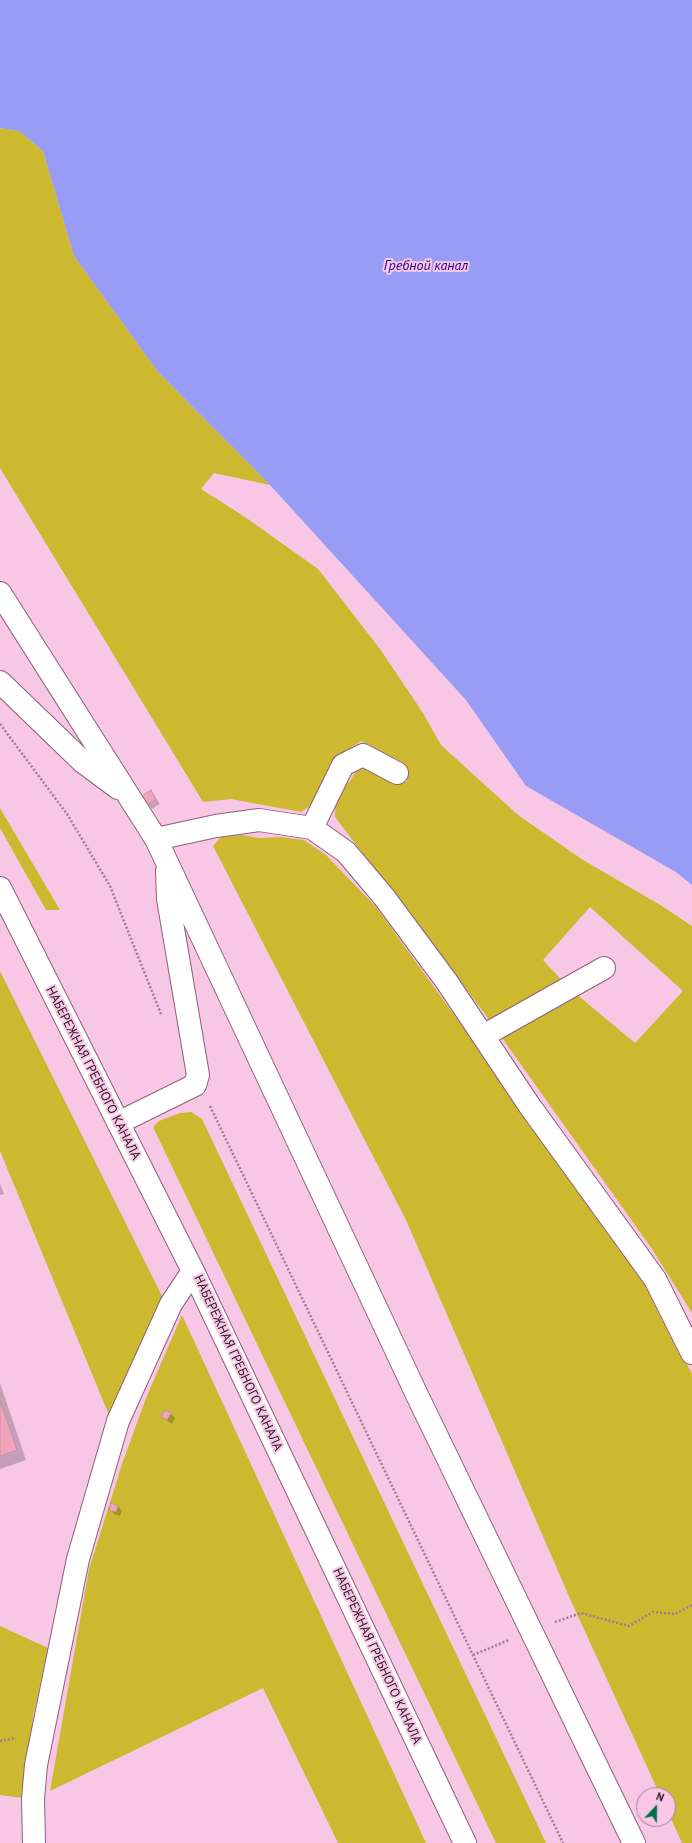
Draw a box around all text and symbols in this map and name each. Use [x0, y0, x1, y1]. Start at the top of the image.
water label: Гребной канал [384, 258, 468, 274]
street label: НАБЕРЕЖНАЯ ГРЕБНОГО КАНАЛА [42, 984, 144, 1162]
street label: НАБЕРЕЖНАЯ ГРЕБНОГО КАНАЛА [190, 1272, 286, 1454]
street label: НАБЕРЕЖНАЯ ГРЕБНОГО КАНАЛА [329, 1565, 425, 1747]
north arrow [636, 1787, 676, 1827]
text: N [654, 1789, 666, 1805]

